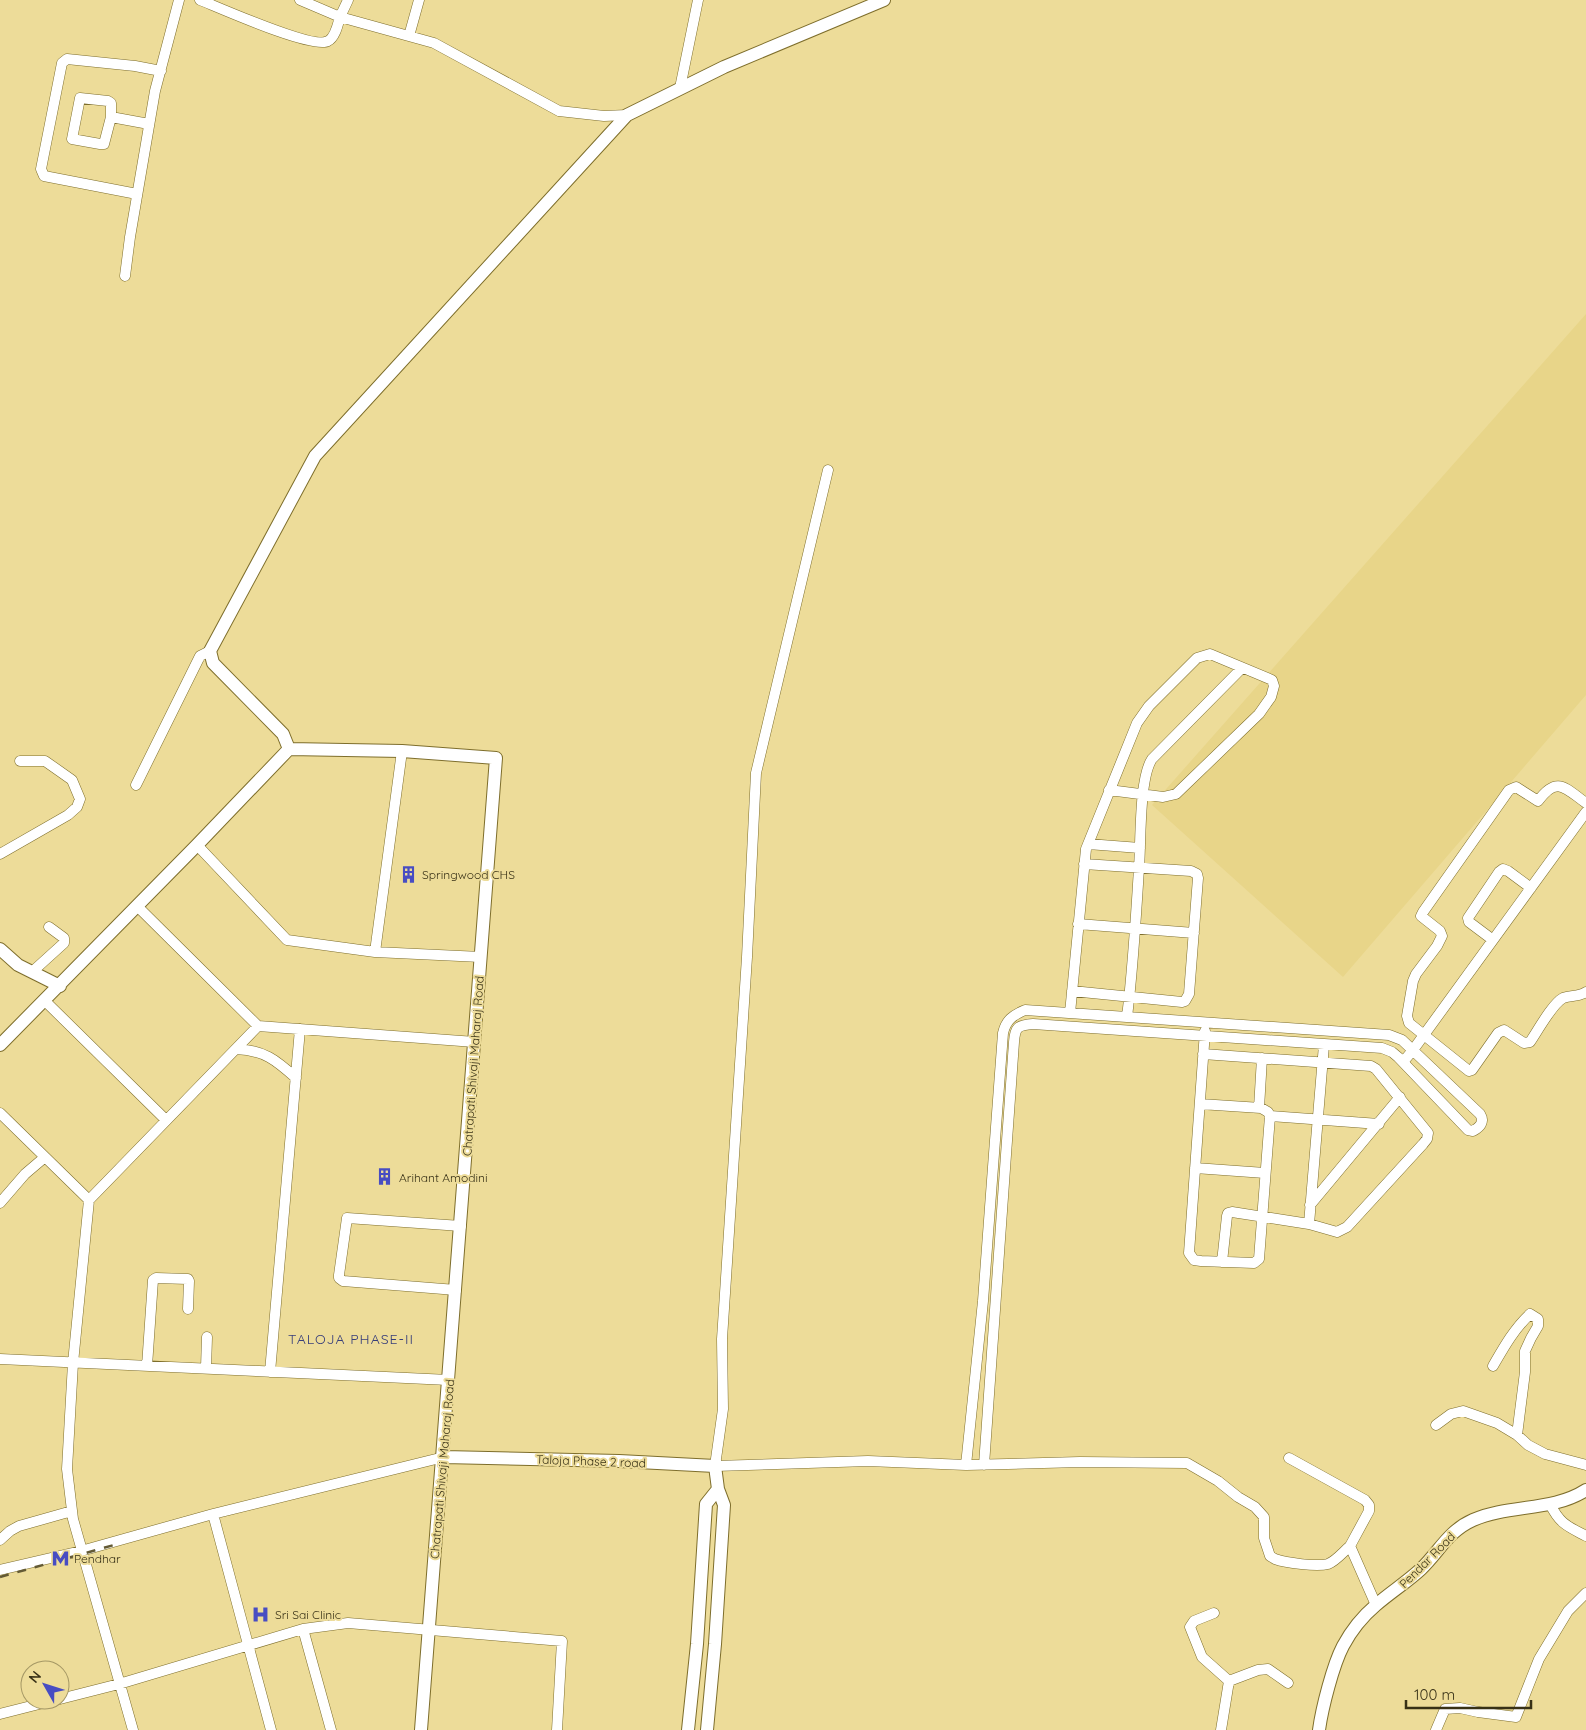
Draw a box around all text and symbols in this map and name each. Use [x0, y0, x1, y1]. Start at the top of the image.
building icon: Springwood CHS [398, 864, 418, 884]
place label: Springwood CHS [422, 867, 515, 882]
street label: Chatrapati Shivaji Maharaj Road [459, 976, 487, 1156]
building icon: Arihant Amodini [375, 1167, 395, 1187]
place label: Arihant Amodini [399, 1170, 488, 1185]
district label: TALOJA PHASE-II [288, 1330, 414, 1348]
street label: Chatrapati Shivaji Maharaj Road [427, 1379, 457, 1559]
street label: Taloja Phase 2 road [536, 1452, 646, 1470]
street label: Pendar Road [1396, 1529, 1458, 1591]
metro station icon: Pendhar [50, 1548, 70, 1568]
place label: Pendhar [74, 1551, 121, 1566]
hospital icon: Sri Sai Clinic [251, 1604, 271, 1624]
place label: Sri Sai Clinic [275, 1607, 341, 1622]
north arrow [20, 1660, 70, 1710]
text: N [25, 1667, 45, 1686]
scale bar [1406, 1678, 1531, 1710]
text: 100 m [1414, 1685, 1455, 1704]

